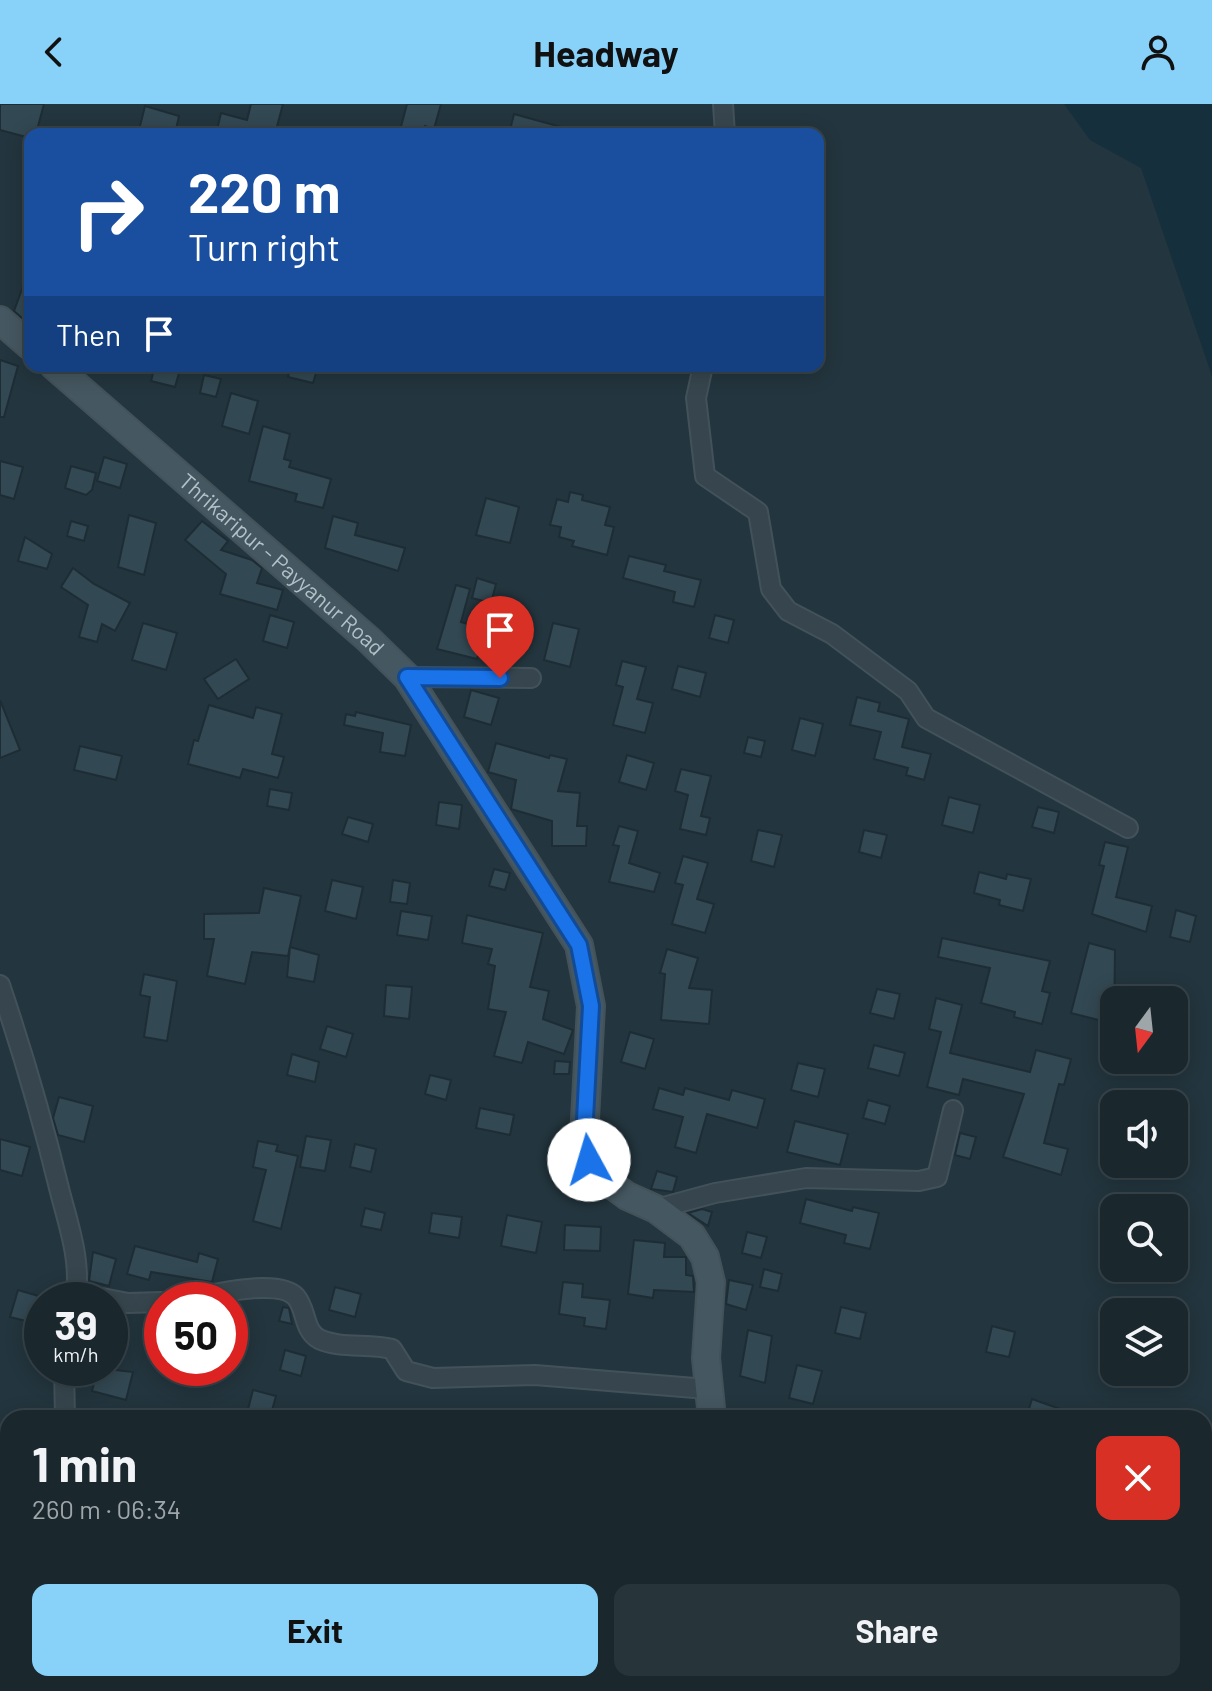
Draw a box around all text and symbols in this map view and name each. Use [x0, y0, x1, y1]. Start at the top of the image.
icon: back [32, 30, 76, 74]
icon: person [1136, 30, 1180, 74]
text: Headway [533, 31, 679, 74]
text: 220 m [188, 157, 341, 224]
icon: right [56, 160, 160, 264]
text: Turn right [188, 225, 340, 268]
icon: arrive [137, 312, 181, 356]
text: Then [56, 316, 121, 352]
street label: Thrikaripur - Payyanur Road [175, 467, 390, 660]
pin [466, 596, 534, 678]
icon: arrive [478, 608, 522, 652]
north arrow [1100, 986, 1188, 1074]
map controls [1100, 986, 1188, 1386]
button: sound [1100, 1090, 1188, 1178]
position arrow [547, 1118, 631, 1202]
button: search [1100, 1194, 1188, 1282]
speed limit sign: 50 [144, 1282, 248, 1386]
button: layers [1100, 1298, 1188, 1386]
text: 39 [55, 1300, 97, 1348]
text: km/h [53, 1342, 99, 1366]
text: 1 min [32, 1434, 137, 1492]
button: close [1096, 1436, 1180, 1520]
text: 260 m · 06:34 [32, 1493, 181, 1524]
button: Exit [32, 1584, 598, 1676]
button: Share [614, 1584, 1180, 1676]

